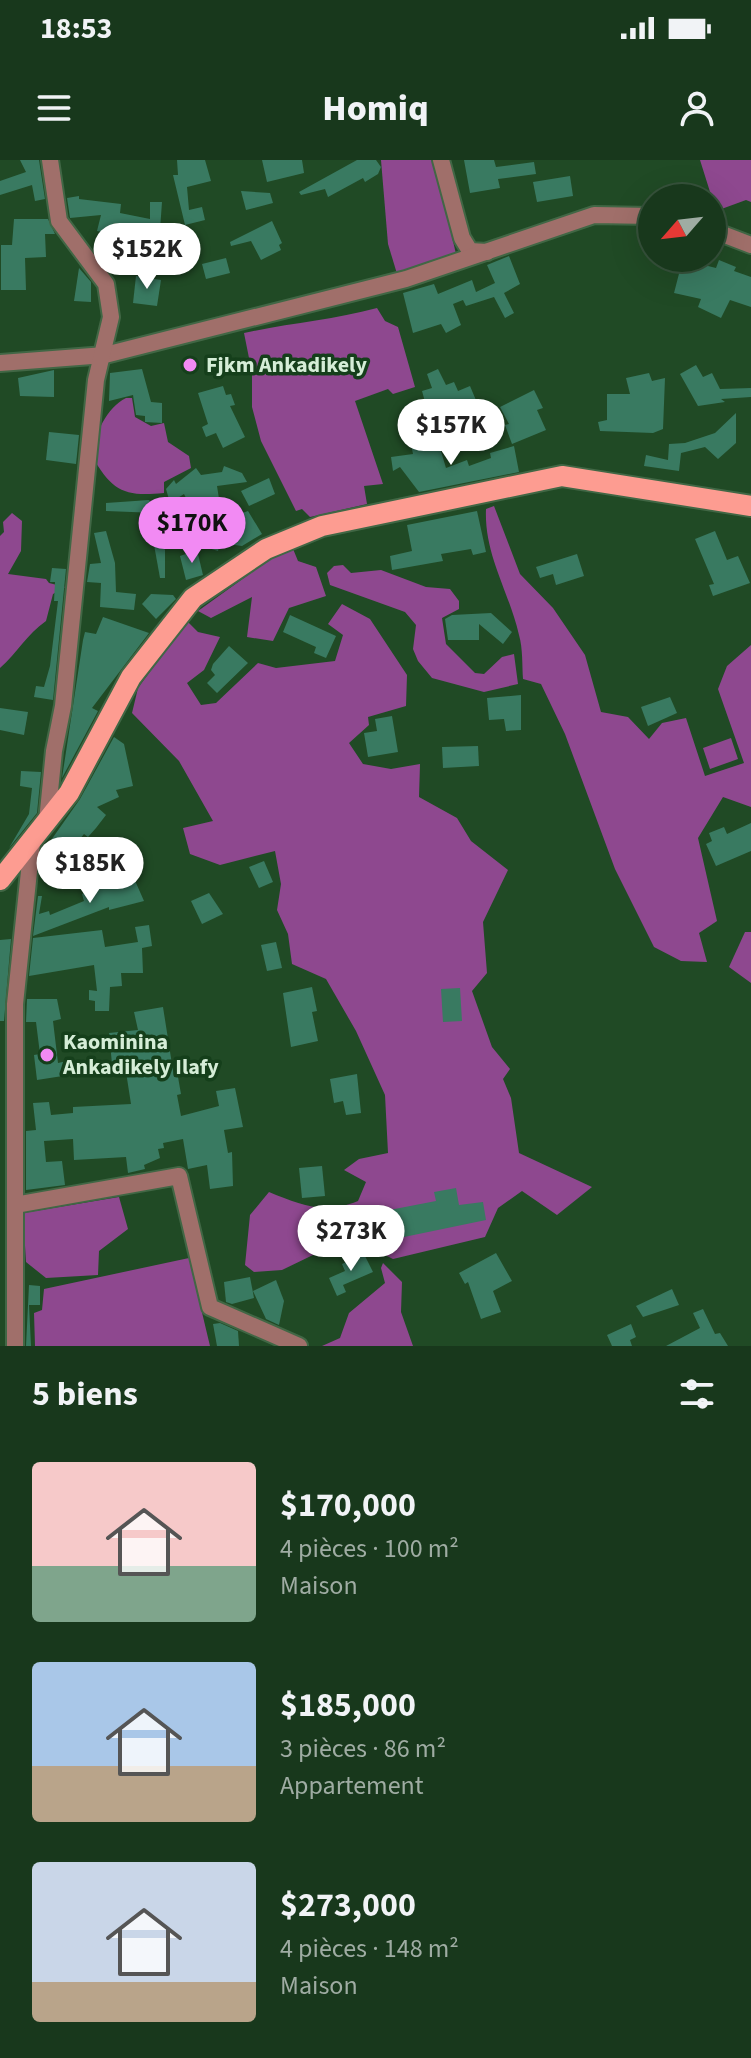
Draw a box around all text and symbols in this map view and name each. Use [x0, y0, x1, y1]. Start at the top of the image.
text: 18:53 [40, 7, 112, 50]
text: Homiq [322, 83, 429, 134]
icon: menu [32, 86, 76, 130]
icon: person [675, 86, 719, 130]
north arrow [638, 184, 726, 272]
map controls [638, 184, 726, 272]
pin: $152K [91, 223, 203, 291]
text: $152K [112, 230, 182, 267]
place label: Fjkm Ankadikely [206, 349, 367, 381]
marker: Fjkm Ankadikely [181, 356, 199, 374]
pin: $157K [395, 399, 507, 467]
text: $157K [416, 406, 486, 443]
pin: $170K [136, 497, 248, 565]
text: $170K [157, 504, 227, 541]
pin: $185K [34, 837, 146, 905]
text: $185K [55, 844, 125, 881]
place label: Kaominina Ankadikely Ilafy [62, 1026, 219, 1083]
marker: Kaominina Ankadikely Ilafy [38, 1046, 56, 1064]
pin: $273K [295, 1205, 407, 1273]
text: $273K [316, 1212, 386, 1249]
text: 5 biens [32, 1370, 138, 1419]
icon: filters [675, 1372, 719, 1416]
text: $170,000 [280, 1481, 416, 1530]
icon: home [96, 1494, 192, 1590]
text: 4 pièces · 100 m² [280, 1530, 459, 1567]
text: Maison [280, 1567, 358, 1604]
text: $185,000 [280, 1681, 416, 1730]
icon: home [96, 1694, 192, 1790]
text: 3 pièces · 86 m² [280, 1730, 446, 1767]
text: Appartement [280, 1767, 424, 1804]
text: $273,000 [280, 1881, 416, 1930]
icon: home [96, 1894, 192, 1990]
text: 4 pièces · 148 m² [280, 1930, 459, 1967]
text: Maison [280, 1967, 358, 2004]

